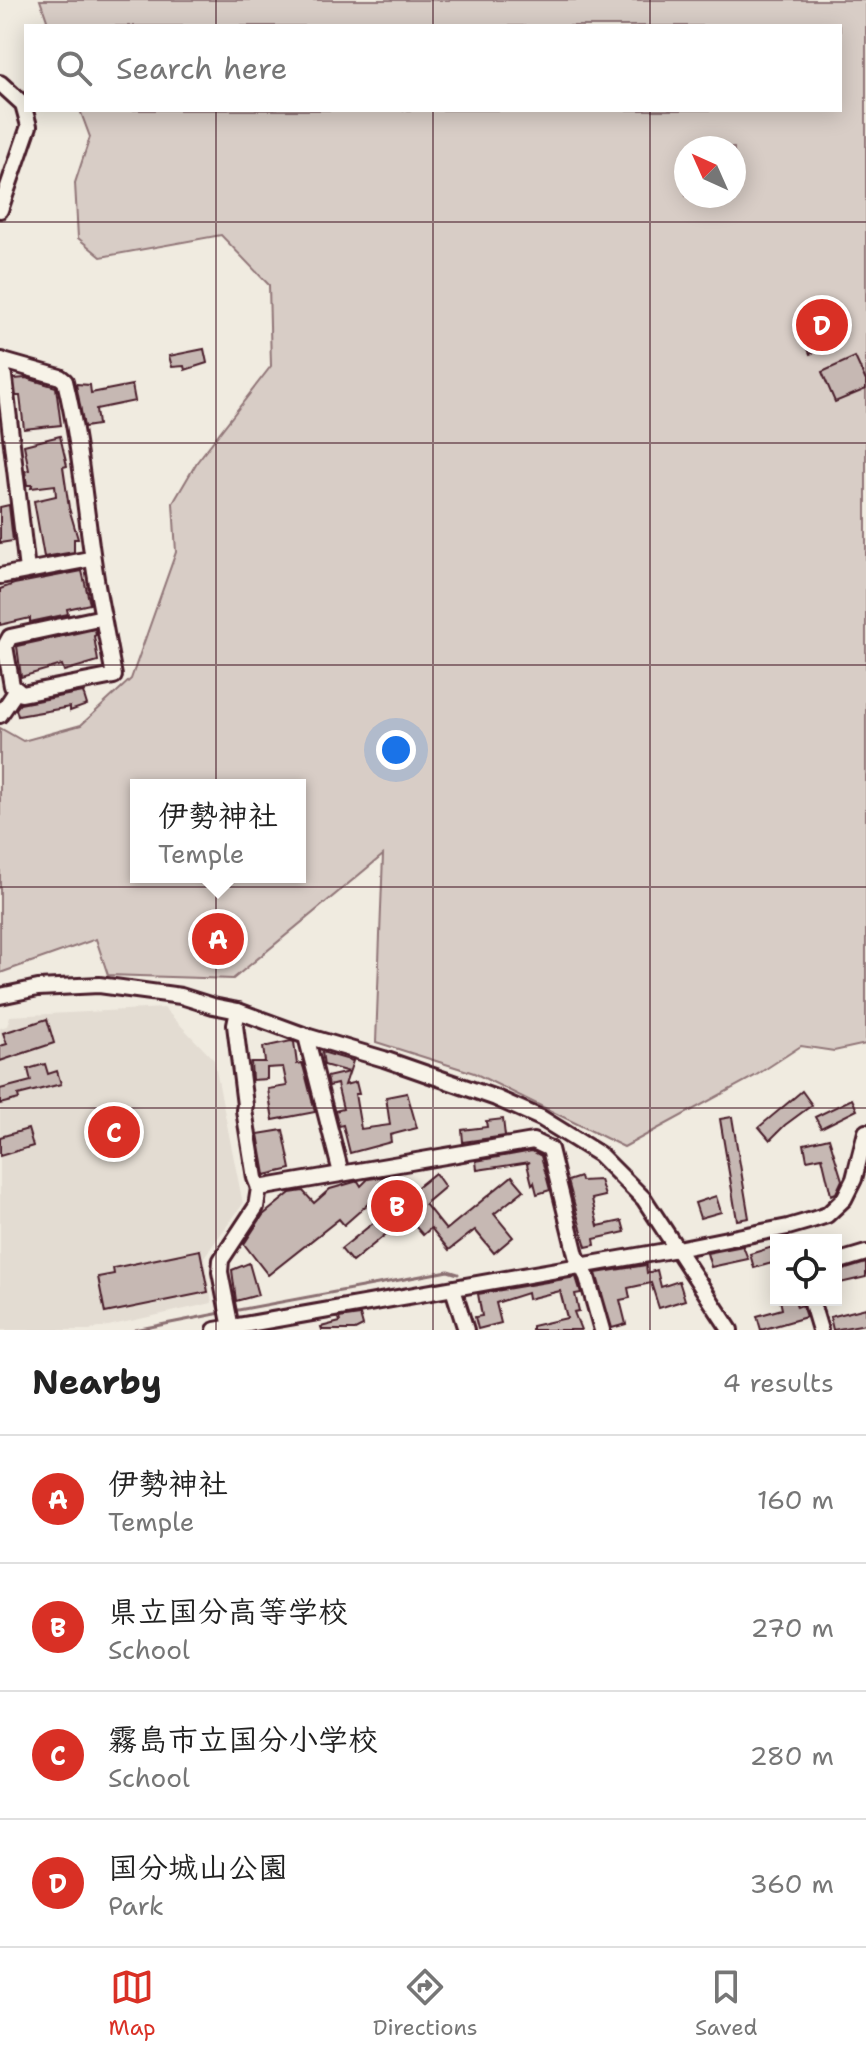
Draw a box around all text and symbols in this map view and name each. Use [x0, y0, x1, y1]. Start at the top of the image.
search box [24, 24, 842, 112]
icon: search [52, 46, 96, 90]
text: Search here [116, 48, 287, 89]
north arrow [674, 136, 746, 208]
pin: D [796, 295, 848, 355]
your location [376, 730, 416, 770]
popup [130, 779, 306, 883]
text: 伊勢神社 [158, 795, 278, 836]
text: Temple [158, 836, 245, 871]
pin: A [192, 909, 244, 969]
pin: C [88, 1102, 140, 1162]
pin: B [371, 1176, 423, 1236]
map controls [770, 1234, 842, 1306]
button: locate [770, 1234, 842, 1306]
text: Nearby [32, 1359, 162, 1405]
text: 4 results [722, 1365, 834, 1400]
text: 伊勢神社 [108, 1463, 228, 1504]
text: A [48, 1482, 68, 1517]
text: 160 m [757, 1482, 834, 1517]
text: Temple [108, 1504, 195, 1539]
text: 県立国分高等学校 [108, 1591, 348, 1632]
text: B [50, 1610, 66, 1645]
text: 270 m [751, 1610, 834, 1645]
text: School [108, 1632, 190, 1667]
text: 霧島市立国分小学校 [108, 1719, 378, 1760]
text: C [50, 1738, 66, 1773]
text: 280 m [749, 1738, 834, 1773]
text: School [108, 1760, 190, 1795]
text: 国分城山公園 [108, 1847, 288, 1888]
text: D [49, 1866, 67, 1901]
text: 360 m [749, 1866, 834, 1901]
text: Park [108, 1888, 164, 1923]
tab: Map [109, 1965, 156, 2042]
tab: Directions [373, 1965, 478, 2042]
tab: Saved [695, 1965, 757, 2042]

